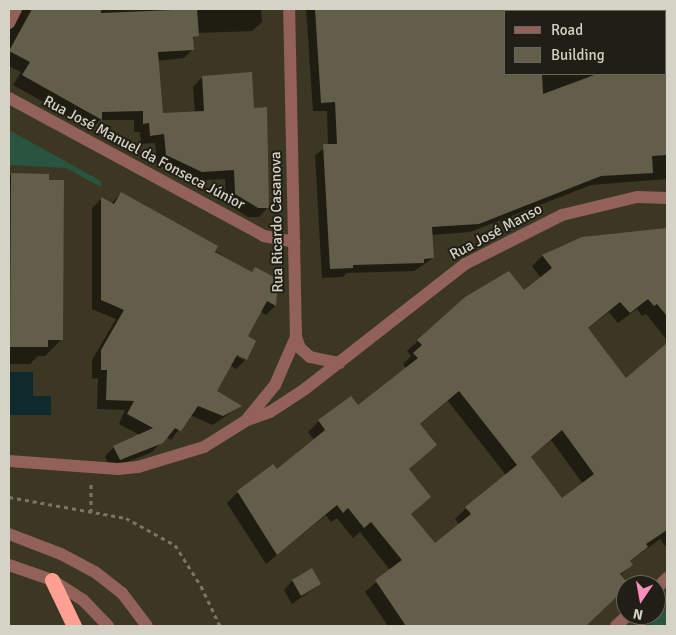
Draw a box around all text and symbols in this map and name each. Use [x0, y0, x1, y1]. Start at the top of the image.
legend [503, 10, 666, 75]
text: Road [551, 21, 583, 39]
text: Building [551, 46, 605, 64]
street label: Rua José Manuel da Fonseca Júnior [40, 92, 248, 214]
street label: Rua Ricardo Casanova [267, 151, 287, 293]
street label: Rua José Manso [447, 200, 545, 264]
north arrow [616, 575, 666, 625]
text: N [631, 605, 645, 624]

